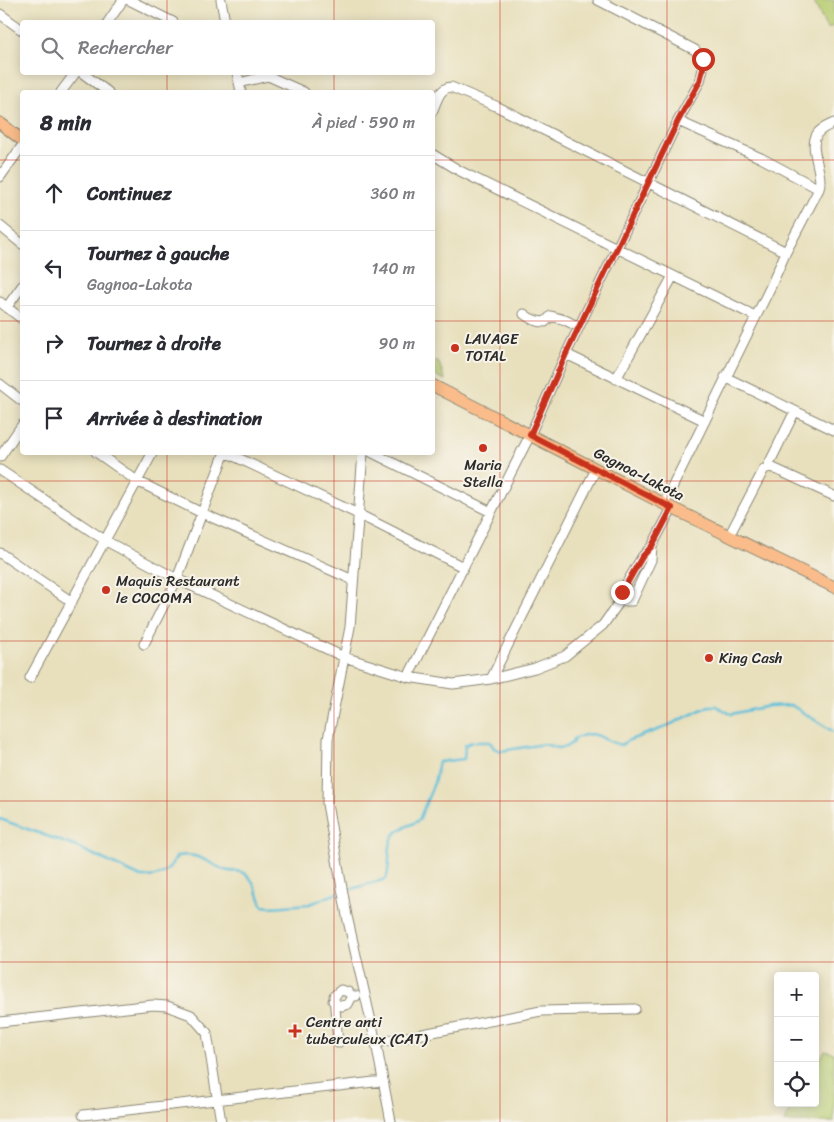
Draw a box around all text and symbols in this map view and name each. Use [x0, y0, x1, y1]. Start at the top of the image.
search box [20, 20, 435, 75]
text: Rechercher [78, 31, 173, 64]
icon: search [38, 34, 66, 62]
route start [692, 48, 715, 71]
text: 8 min [40, 104, 91, 142]
text: À pied · 590 m [312, 108, 415, 137]
text: Continuez [87, 177, 172, 210]
icon: ahead [40, 179, 68, 207]
text: 360 m [371, 179, 415, 208]
text: Tournez à gauche [87, 237, 229, 270]
icon: left [40, 254, 68, 282]
text: 140 m [372, 254, 415, 283]
text: Gagnoa-Lakota [87, 270, 192, 299]
place label: LAVAGE TOTAL [465, 326, 520, 369]
text: Tournez à droite [87, 327, 221, 360]
icon: right [40, 329, 68, 357]
text: 90 m [379, 329, 415, 358]
marker: LAVAGE TOTAL [449, 342, 461, 354]
text: Arrivée à destination [87, 402, 262, 435]
icon: arrive [40, 404, 68, 432]
street label: Gagnoa-Lakota [589, 440, 689, 508]
marker: Maria Stella [477, 442, 489, 454]
place label: Maria Stella [463, 452, 503, 495]
place label: Maquis Restaurant le COCOMA [116, 568, 240, 611]
route end [611, 581, 634, 604]
marker: Maquis Restaurant le COCOMA [100, 584, 112, 596]
place label: King Cash [719, 645, 783, 671]
marker: King Cash [703, 652, 715, 664]
map controls [774, 972, 819, 1107]
button: + [774, 972, 819, 1017]
place label: Centre anti tuberculeux (CAT) [306, 1009, 428, 1052]
button: − [774, 1017, 819, 1062]
marker: Centre anti tuberculeux (CAT) [288, 1024, 302, 1038]
button: locate [774, 1062, 819, 1107]

